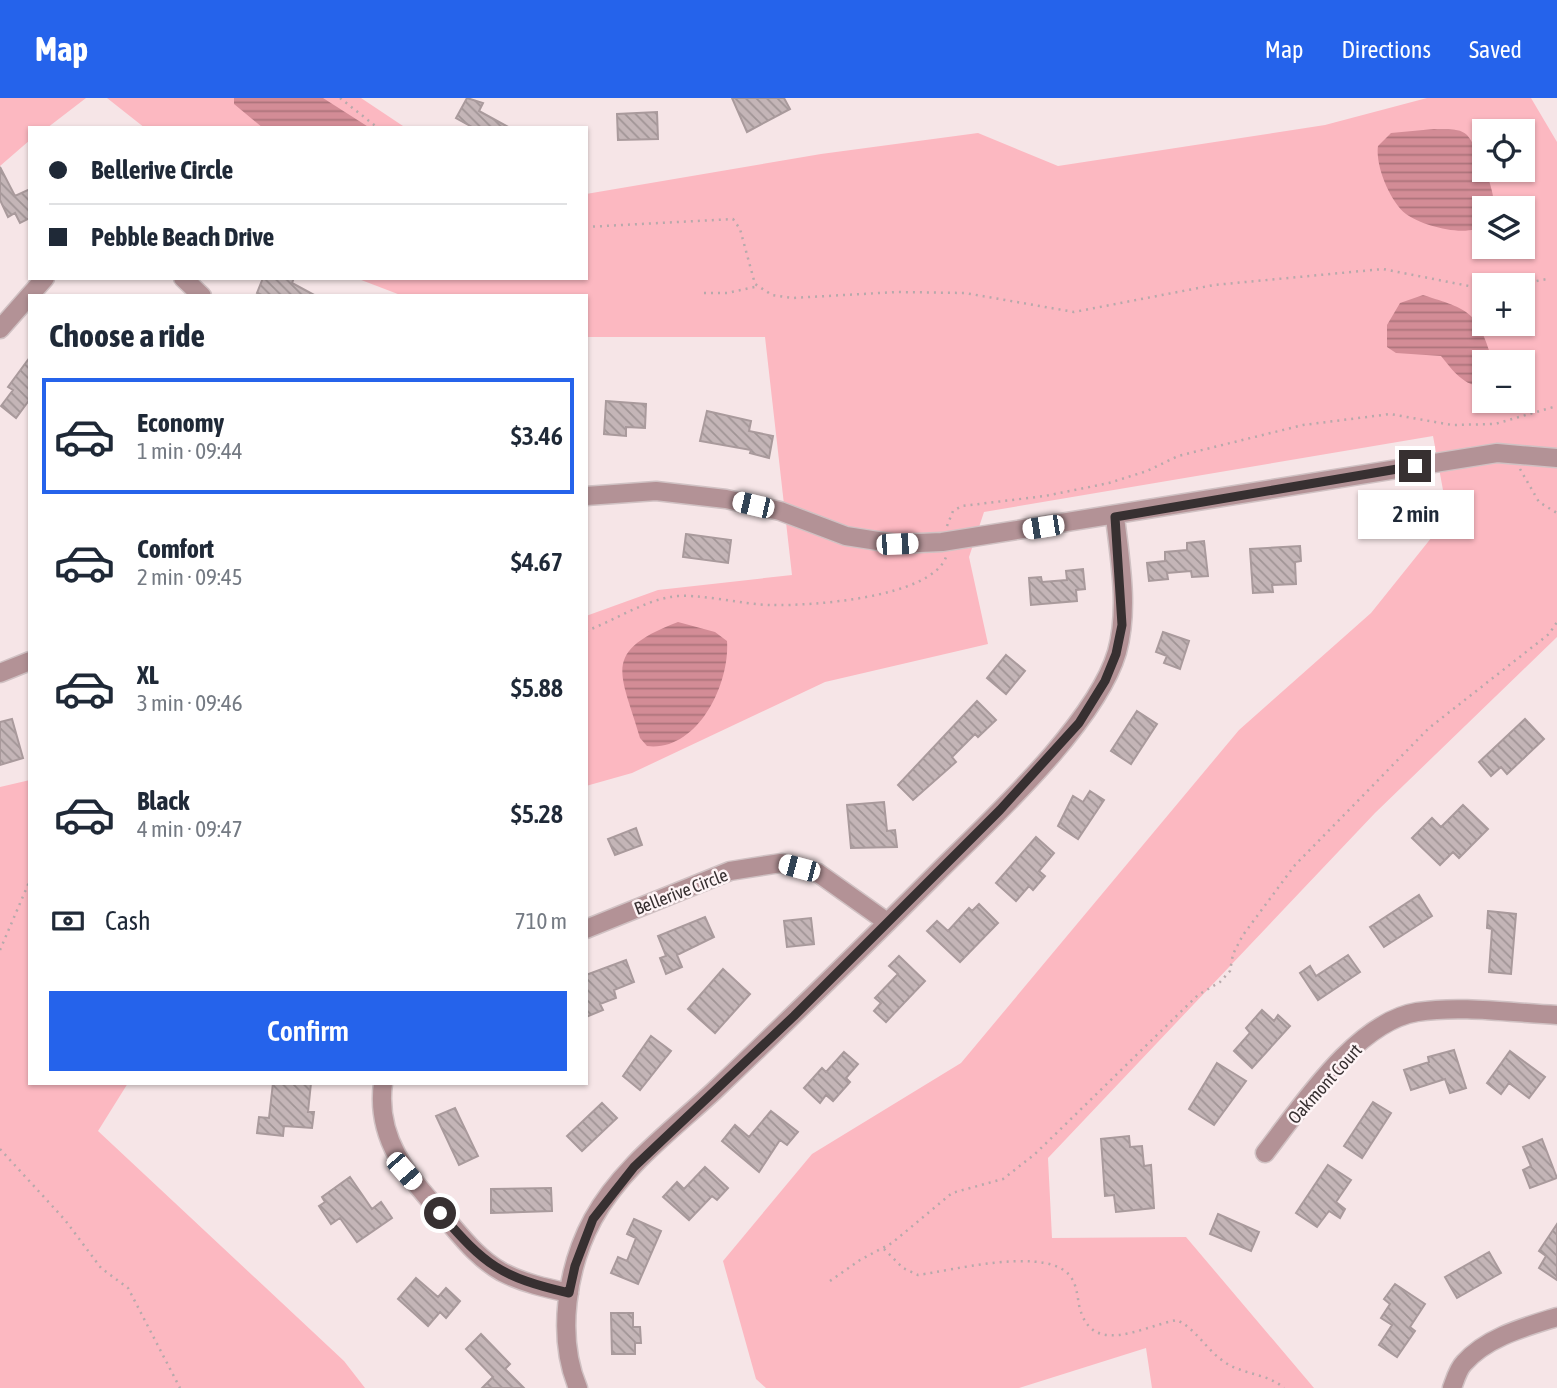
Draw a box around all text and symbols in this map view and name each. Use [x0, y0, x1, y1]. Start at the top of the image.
text: Map [35, 30, 88, 68]
text: Map [1265, 36, 1303, 63]
text: Directions [1341, 36, 1431, 63]
text: Saved [1469, 36, 1522, 63]
map controls [1472, 119, 1535, 413]
button: locate [1472, 119, 1535, 182]
text: Bellerive Circle [91, 155, 233, 185]
button: layers [1472, 196, 1535, 259]
text: Pebble Beach Drive [91, 222, 274, 252]
button: + [1472, 273, 1535, 336]
text: Choose a ride [49, 317, 205, 354]
button: − [1472, 350, 1535, 413]
icon: car [53, 405, 116, 468]
text: Economy [137, 408, 224, 438]
text: $3.46 [511, 421, 563, 451]
text: 1 min · 09:44 [137, 438, 243, 464]
route end [1399, 450, 1431, 482]
car [731, 490, 776, 520]
callout: 2 min [1357, 490, 1473, 540]
text: 2 min [1393, 501, 1439, 527]
car [1021, 513, 1066, 541]
icon: car [53, 531, 116, 594]
car [876, 533, 919, 555]
text: Comfort [137, 534, 214, 564]
text: $4.67 [511, 547, 563, 577]
text: 2 min · 09:45 [137, 564, 243, 590]
icon: car [53, 657, 116, 720]
text: XL [137, 660, 159, 690]
text: $5.88 [511, 673, 563, 703]
text: 3 min · 09:46 [137, 690, 243, 716]
icon: car [53, 783, 116, 846]
text: Black [137, 786, 189, 816]
text: $5.28 [511, 799, 563, 829]
text: 4 min · 09:47 [137, 816, 243, 842]
car [776, 852, 823, 884]
street label: Bellerive Circle [631, 864, 731, 919]
icon: cash [49, 902, 87, 940]
text: Cash [105, 906, 151, 936]
text: 710 m [515, 908, 567, 934]
button: Confirm [49, 991, 567, 1071]
street label: Oakmont Court [1283, 1039, 1366, 1128]
car [383, 1148, 426, 1194]
route start [424, 1197, 456, 1229]

